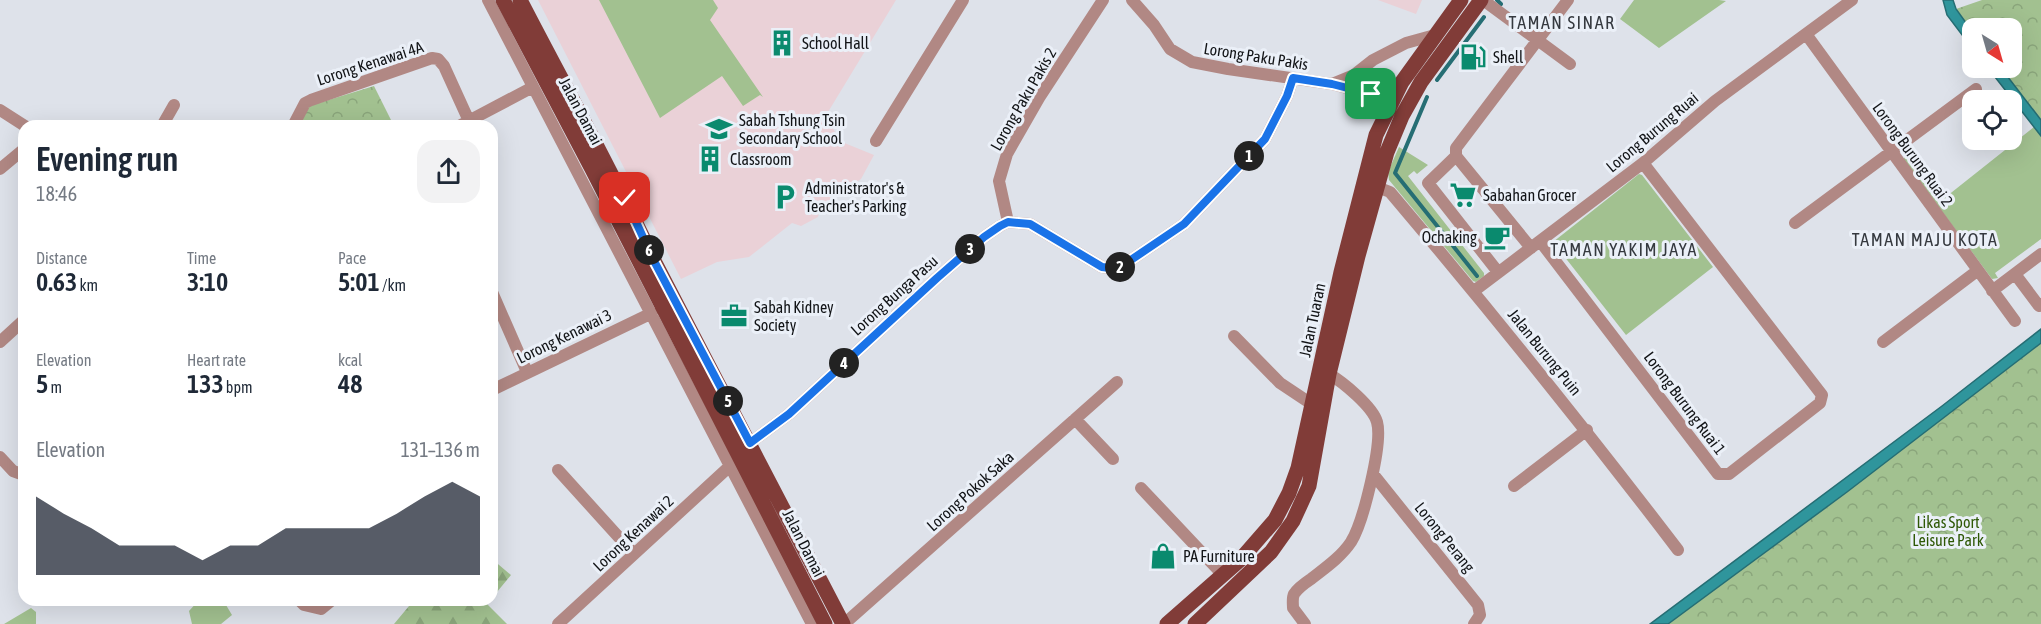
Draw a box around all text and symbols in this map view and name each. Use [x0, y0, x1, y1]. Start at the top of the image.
district label: TAMAN SINAR [1508, 12, 1616, 33]
north arrow [1962, 18, 2022, 78]
map controls [1962, 18, 2022, 150]
building icon: School Hall [767, 28, 797, 58]
place label: School Hall [802, 34, 870, 52]
street label: Lorong Kenawai 4A [315, 37, 426, 90]
street label: Lorong Paku Pakis [1202, 39, 1310, 74]
fuel station icon: Shell [1458, 42, 1488, 72]
street label: Lorong Paku Pakis 2 [986, 45, 1060, 154]
place label: Shell [1493, 48, 1524, 66]
pin [1345, 68, 1396, 119]
street label: Jalan Damai [556, 74, 606, 148]
icon: arrive [1354, 77, 1387, 110]
street label: Lorong Burung Ruai [1602, 88, 1702, 176]
button: locate [1962, 90, 2022, 150]
street label: Lorong Burung Ruai 2 [1868, 99, 1957, 210]
place label: Sabah Tshung Tsin Secondary School [739, 111, 845, 148]
school or university icon: Sabah Tshung Tsin Secondary School [704, 114, 734, 144]
text: Evening run [36, 140, 178, 178]
button: share [417, 140, 480, 203]
pin: 1 [1234, 141, 1264, 171]
building icon: Classroom [695, 144, 725, 174]
text: 1 [1245, 147, 1253, 165]
place label: Classroom [730, 150, 791, 168]
pin [599, 172, 650, 223]
place label: Administrator's & Teacher's Parking [805, 179, 907, 216]
supermarket icon: Sabahan Grocer [1448, 180, 1478, 210]
icon: check [608, 181, 641, 214]
text: 18:46 [36, 182, 77, 205]
parking icon: Administrator's & Teacher's Parking [770, 182, 800, 212]
place label: Sabahan Grocer [1483, 186, 1576, 204]
cafe icon: Ochaking [1482, 222, 1512, 252]
place label: Ochaking [1422, 228, 1477, 247]
district label: TAMAN MAJU KOTA [1852, 229, 1998, 250]
pin: 3 [955, 234, 985, 264]
pin: 6 [634, 235, 664, 265]
district label: TAMAN YAKIM JAYA [1550, 239, 1698, 260]
text: 3 [966, 240, 974, 258]
text: 6 [645, 241, 653, 259]
text: Distance [36, 249, 87, 267]
text: Time [187, 249, 216, 267]
text: Pace [338, 249, 366, 267]
street label: Lorong Bunga Pasu [847, 251, 942, 339]
pin: 2 [1105, 252, 1135, 282]
text: 2 [1116, 258, 1124, 276]
text: 0.63 [36, 267, 77, 297]
text: 3:10 [187, 267, 228, 297]
text: 5:01 [338, 267, 380, 297]
text: km [77, 276, 98, 294]
text: /km [380, 276, 406, 294]
street label: Jalan Tuaran [1295, 281, 1329, 359]
place label: Sabah Kidney Society [754, 298, 834, 335]
office icon: Sabah Kidney Society [719, 301, 749, 331]
street label: Lorong Kenawai 3 [514, 305, 615, 368]
street label: Jalan Burung Puin [1504, 305, 1585, 399]
pin: 4 [829, 348, 859, 378]
street label: Lorong Burung Ruai 1 [1640, 348, 1729, 459]
text: Elevation [36, 351, 91, 369]
text: Heart rate [187, 351, 246, 369]
text: kcal [338, 351, 362, 369]
text: 4 [840, 354, 848, 372]
text: 5 [36, 369, 48, 399]
text: 133 [187, 369, 224, 399]
text: 48 [338, 369, 362, 399]
text: m [48, 378, 62, 396]
text: bpm [224, 378, 253, 396]
pin: 5 [713, 386, 743, 416]
text: 5 [724, 392, 732, 410]
text: Elevation [36, 438, 105, 461]
text: 131–136 m [400, 438, 480, 461]
street label: Lorong Pokok Saka [923, 447, 1018, 535]
street label: Lorong Kenawai 2 [589, 491, 677, 575]
street label: Lorong Perang [1411, 499, 1479, 576]
street label: Jalan Damai [779, 506, 829, 580]
park label: Likas Sport Leisure Park [1912, 513, 1984, 549]
shop icon: PA Furniture [1148, 541, 1178, 571]
place label: PA Furniture [1183, 547, 1255, 565]

